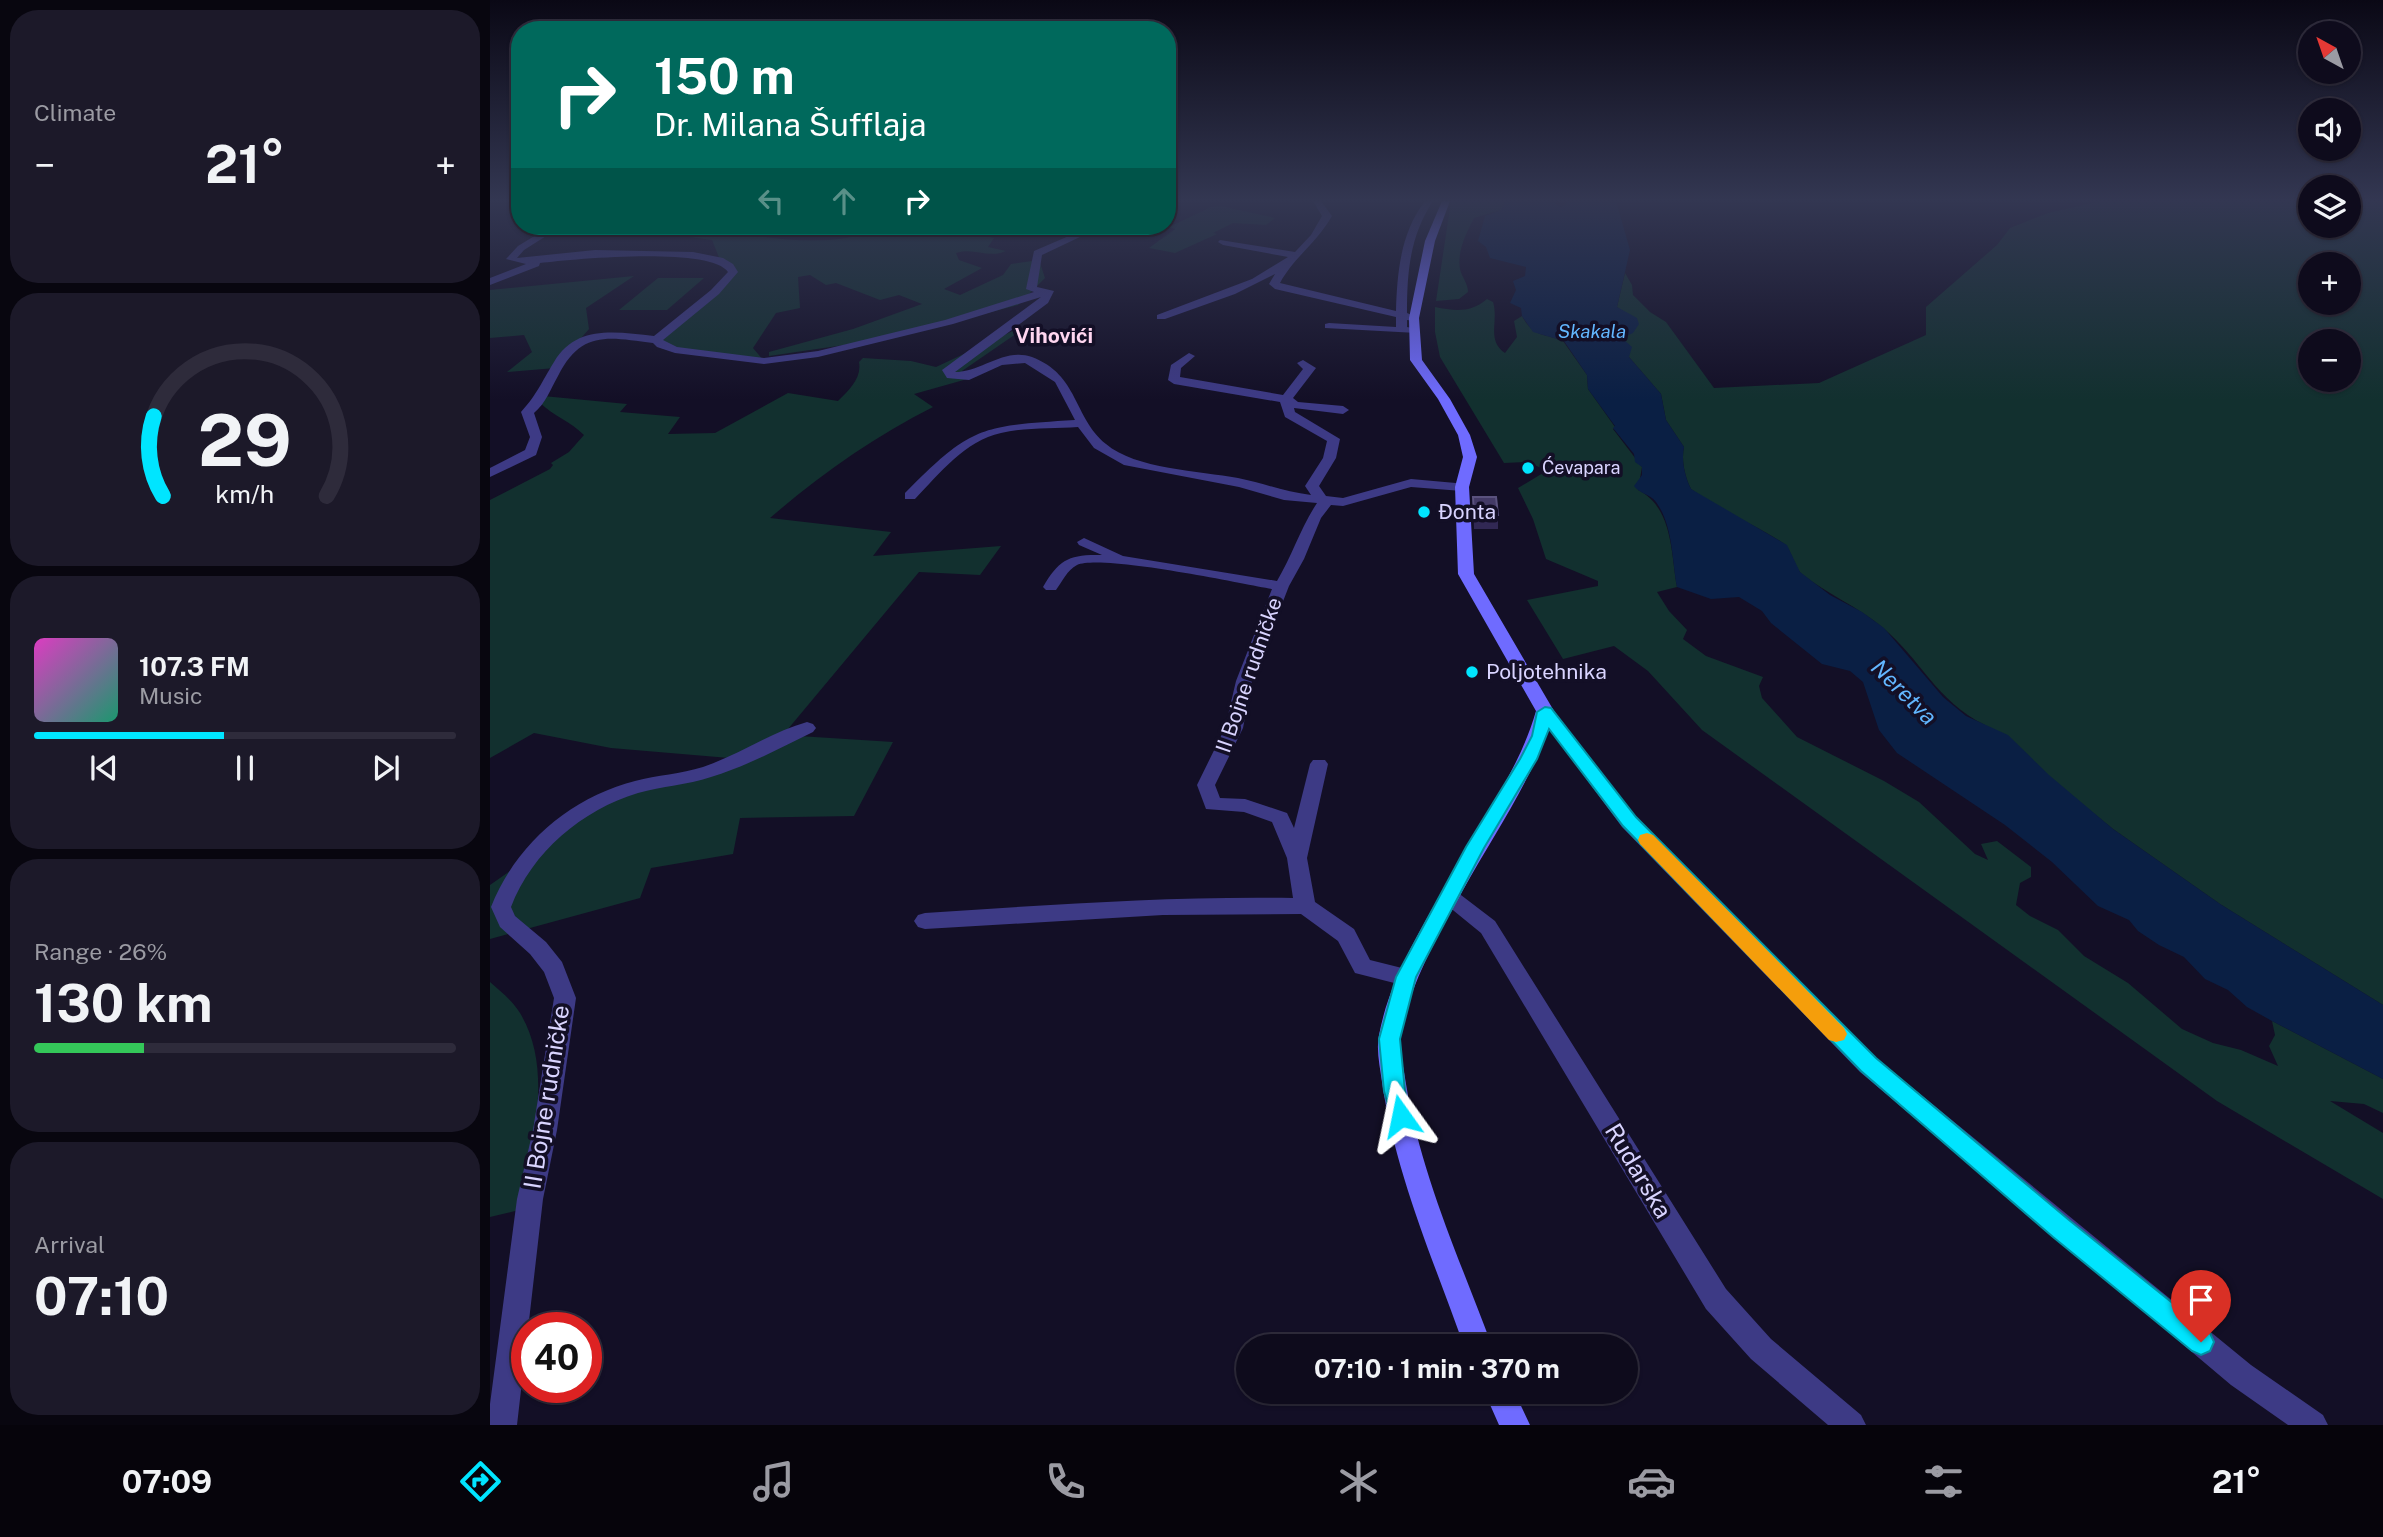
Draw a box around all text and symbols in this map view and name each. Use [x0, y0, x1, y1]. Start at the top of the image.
north arrow [2298, 21, 2361, 84]
map controls [2298, 21, 2361, 392]
text: 150 m [654, 47, 795, 105]
icon: right [539, 49, 630, 140]
button: sound [2298, 98, 2361, 161]
text: Climate [34, 99, 116, 126]
text: Dr. Milana Šufflaja [654, 106, 926, 143]
text: 21° [205, 134, 285, 195]
text: − [34, 143, 55, 188]
text: + [435, 143, 456, 188]
button: layers [2298, 175, 2361, 238]
icon: left [752, 182, 790, 220]
icon: ahead [825, 182, 863, 220]
icon: right [898, 182, 936, 220]
button: + [2298, 252, 2361, 315]
water label: Skakala [1558, 320, 1626, 342]
district label: Vihovići [1015, 323, 1093, 348]
button: − [2298, 329, 2361, 392]
text: 29 [198, 397, 292, 482]
place label: Ćevapara [1542, 456, 1620, 478]
marker: Ćevapara [1520, 460, 1536, 476]
text: km/h [216, 478, 274, 508]
place label: Đonta [1438, 499, 1496, 524]
marker: Đonta [1416, 504, 1432, 520]
street label: II Bojne rudničke [1210, 594, 1287, 756]
text: 107.3 FM [139, 651, 250, 682]
water label: Neretva [1866, 653, 1943, 730]
place label: Poljotehnika [1486, 659, 1607, 684]
marker: Poljotehnika [1464, 664, 1480, 680]
text: Music [139, 682, 203, 709]
icon: previous [85, 749, 123, 787]
icon: pause [226, 749, 264, 787]
icon: next [367, 749, 405, 787]
text: Range · 26% [34, 938, 167, 965]
text: 130 km [34, 973, 213, 1034]
street label: II Bojne rudničke [518, 1003, 574, 1191]
position arrow [1364, 1079, 1438, 1153]
street label: Rudarska [1600, 1118, 1678, 1223]
text: Arrival [34, 1231, 105, 1258]
text: 07:10 [34, 1266, 169, 1327]
pin [2171, 1270, 2231, 1342]
icon: arrive [2182, 1281, 2220, 1319]
speed limit sign: 40 [511, 1312, 602, 1403]
text: 07:10 · 1 min · 370 m [1314, 1353, 1560, 1384]
icon: directions [456, 1457, 505, 1506]
icon: music [749, 1457, 798, 1506]
icon: phone [1041, 1457, 1090, 1506]
icon: climate [1334, 1457, 1383, 1506]
icon: car [1627, 1457, 1676, 1506]
icon: filters [1919, 1457, 1968, 1506]
text: 07:09 [122, 1463, 212, 1500]
text: 21° [2212, 1463, 2261, 1500]

